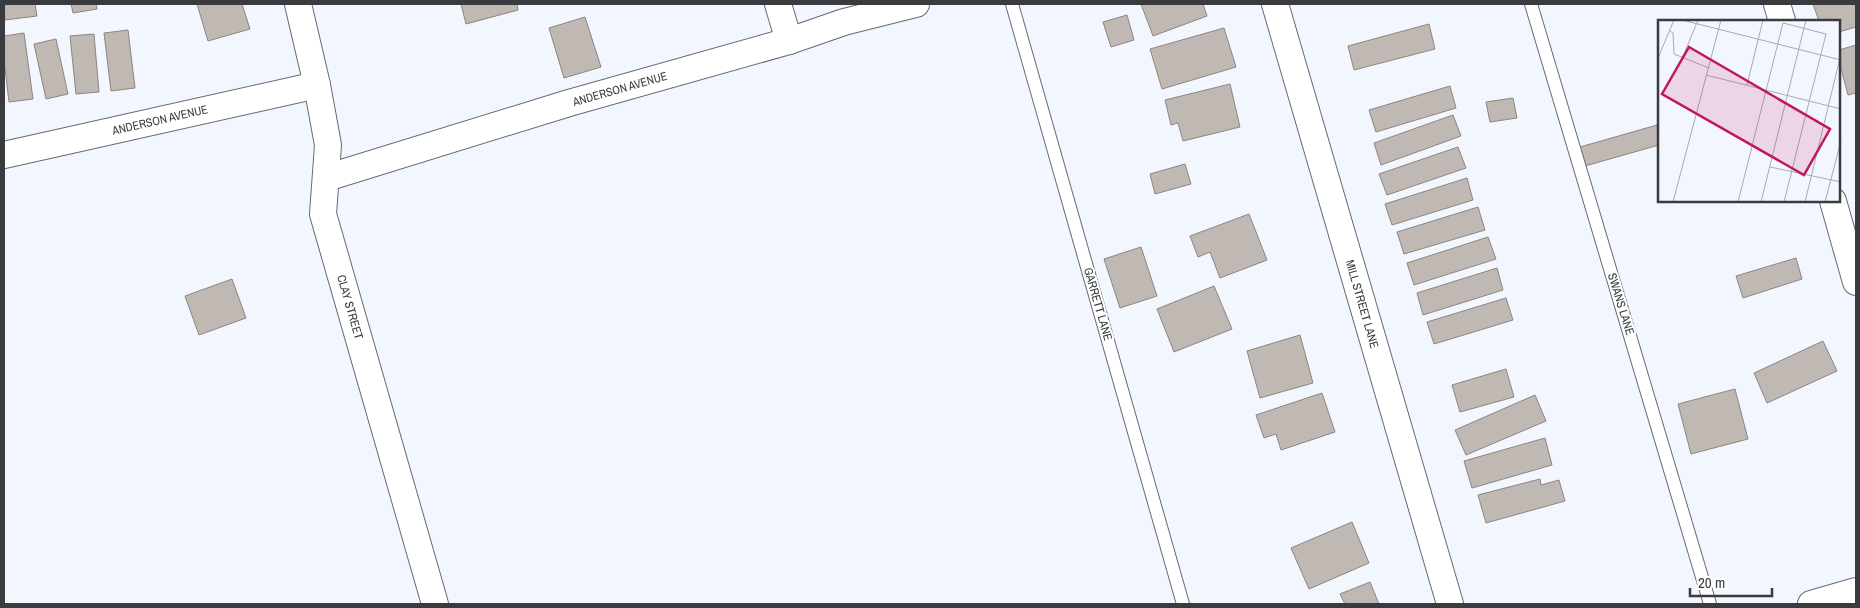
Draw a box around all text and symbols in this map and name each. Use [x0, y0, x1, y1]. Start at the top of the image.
inset map [1658, 20, 1840, 202]
street label: ANDERSON AVENUE [570, 68, 669, 110]
street label: ANDERSON AVENUE [110, 101, 209, 139]
street label: MILL STREET LANE [1342, 258, 1382, 350]
street label: GARRETT LANE [1080, 266, 1116, 342]
street label: SWANS LANE [1604, 271, 1638, 337]
street label: CLAY STREET [333, 273, 367, 341]
scale bar [1690, 566, 1772, 598]
text: 20 m [1698, 572, 1725, 593]

